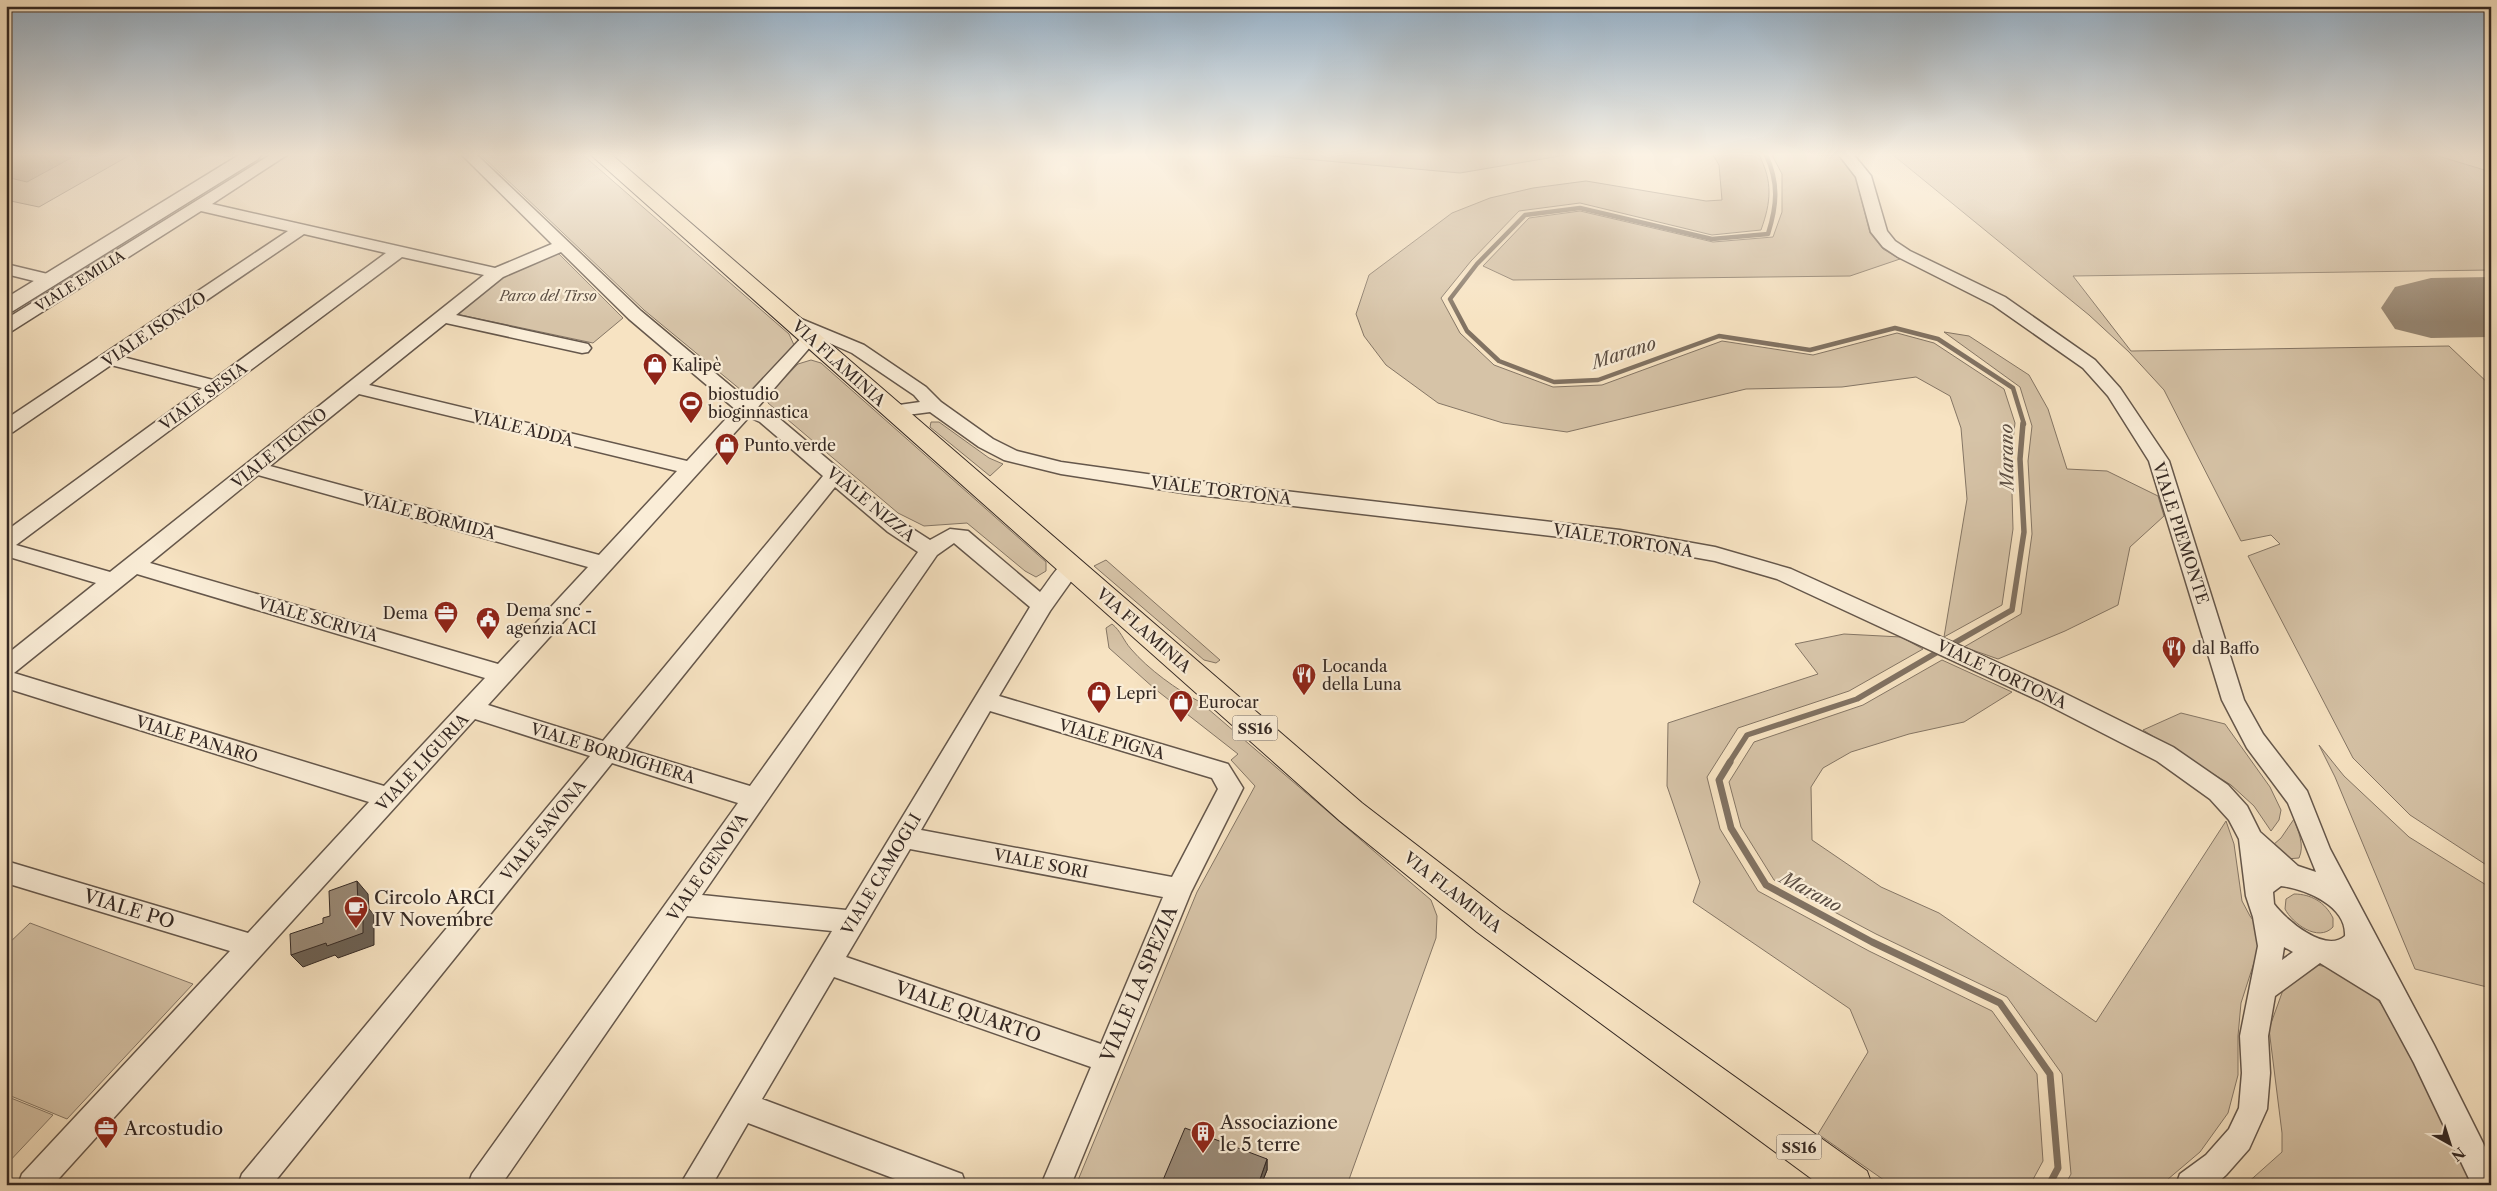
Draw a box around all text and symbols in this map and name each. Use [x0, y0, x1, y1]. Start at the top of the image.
street label: VIALE EMILIA [31, 246, 129, 316]
street label: VIALE ISONZO [97, 287, 210, 372]
park label: Parco del Tirso [498, 287, 597, 305]
street label: VIA FLAMINIA [787, 315, 891, 411]
water label: Marano [1587, 332, 1659, 374]
shop icon: Kalipè [642, 352, 668, 386]
place label: Kalipè [672, 355, 721, 375]
street label: VIALE SESIA [155, 357, 252, 435]
place label: biostudio bioginnastica [708, 384, 809, 422]
sports icon: biostudio bioginnastica [678, 390, 704, 424]
street label: VIALE TICINO [226, 403, 331, 493]
street label: VIALE ADDA [469, 406, 577, 451]
water label: Marano [1995, 423, 2019, 492]
shop icon: Punto verde [714, 432, 740, 466]
place label: Punto verde [744, 435, 836, 455]
street label: VIALE PIEMONTE [2148, 459, 2213, 606]
street label: VIALE NIZZA [822, 462, 920, 546]
street label: VIALE TORTONA [1149, 471, 1294, 509]
street label: VIALE BORMIDA [359, 488, 499, 544]
street label: VIALE TORTONA [1551, 519, 1696, 561]
street label: VIA FLAMINIA [1092, 583, 1196, 677]
street label: VIALE SCRIVIA [255, 592, 382, 646]
office icon: Dema [433, 600, 459, 634]
place label: Dema snc - agenzia ACI [506, 600, 597, 638]
place label: Dema [383, 603, 429, 623]
public building icon: Dema snc - agenzia ACI [475, 606, 501, 640]
street label: VIALE TORTONA [1933, 635, 2071, 713]
restaurant icon: dal Baffo [2161, 635, 2187, 669]
place label: dal Baffo [2192, 638, 2260, 658]
place label: Locanda della Luna [1322, 656, 1402, 694]
restaurant icon: Locanda della Luna [1291, 662, 1317, 696]
shop icon: Lepri [1086, 680, 1112, 714]
place label: Lepri [1116, 683, 1157, 703]
shop icon: Eurocar [1168, 689, 1194, 723]
place label: Eurocar [1198, 692, 1259, 712]
street label: VIALE LIGURIA [371, 708, 473, 816]
street label: VIALE PANARO [133, 711, 260, 767]
street label: VIALE PIGNA [1056, 714, 1168, 764]
road number: SS16 [1232, 716, 1278, 740]
street label: VIALE BORDIGHERA [527, 718, 699, 788]
street label: VIALE SAVONA [496, 775, 591, 885]
street label: VIALE GENOVA [662, 808, 752, 926]
street label: VIALE CAMOGLI [836, 810, 925, 939]
street label: VIALE SORI [991, 844, 1090, 882]
street label: VIA FLAMINIA [1399, 847, 1507, 937]
water label: Marano [1775, 866, 1846, 917]
street label: VIALE PO [80, 884, 177, 934]
place label: Circolo ARCI IV Novembre [374, 886, 495, 931]
cafe icon: Circolo ARCI IV Novembre [343, 895, 369, 929]
street label: VIALE LA SPEZIA [1095, 902, 1183, 1066]
street label: VIALE QUARTO [891, 976, 1044, 1048]
place label: Associazione le 5 terre [1219, 1111, 1338, 1156]
office icon: Arcostudio [93, 1115, 119, 1149]
place label: Arcostudio [123, 1117, 223, 1140]
north arrow [2424, 1118, 2474, 1168]
building icon: Associazione le 5 terre [1190, 1120, 1216, 1154]
road number: SS16 [1776, 1134, 1822, 1160]
text: N [2448, 1143, 2469, 1165]

